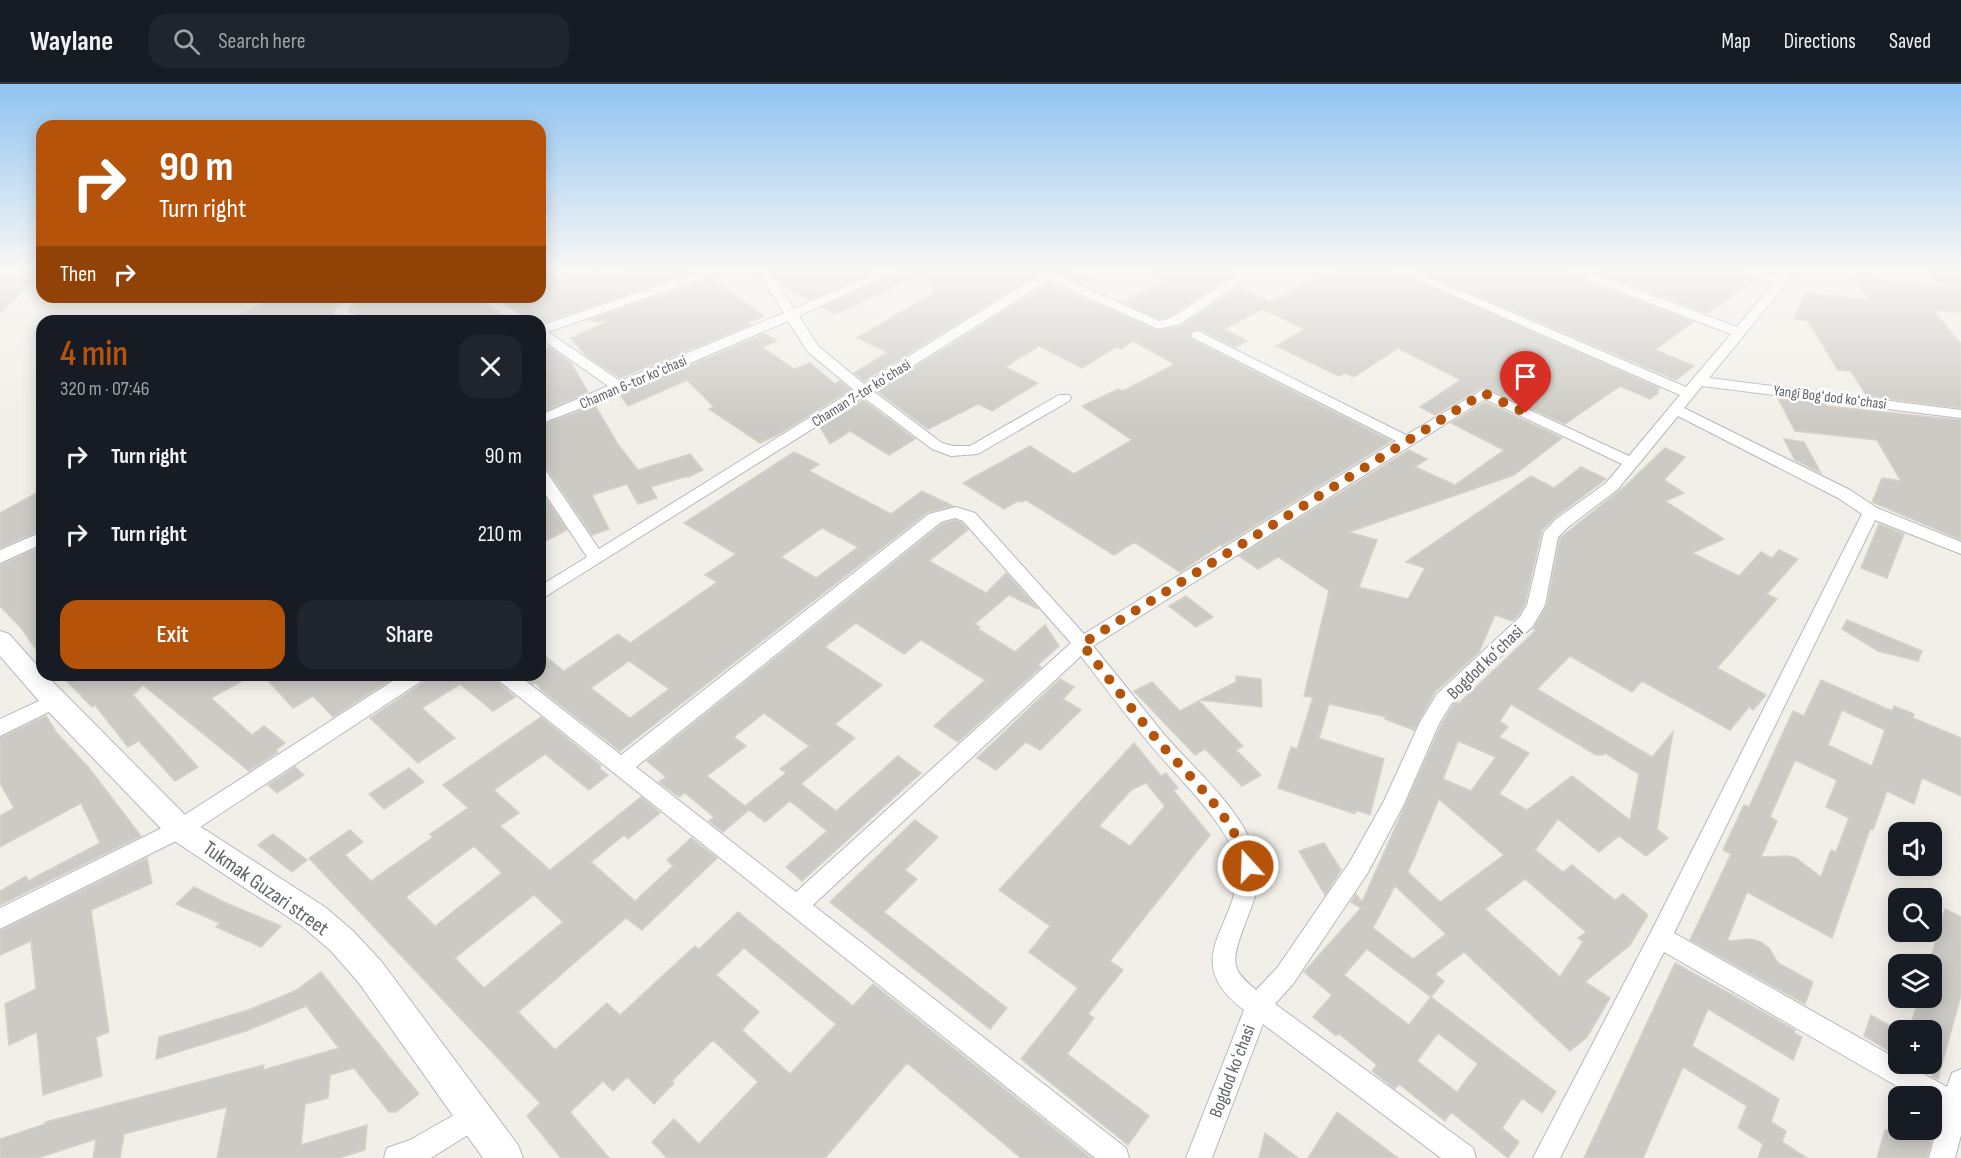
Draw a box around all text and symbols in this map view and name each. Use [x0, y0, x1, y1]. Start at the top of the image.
search box [149, 14, 569, 68]
text: Waylane [30, 25, 113, 58]
icon: search [170, 25, 203, 58]
text: Search here [218, 28, 306, 55]
text: Map [1721, 29, 1751, 54]
text: Directions [1784, 29, 1856, 54]
text: Saved [1889, 29, 1931, 54]
text: 90 m [159, 142, 233, 193]
icon: right [60, 144, 138, 222]
text: Turn right [159, 193, 246, 225]
icon: right [108, 258, 141, 291]
text: Then [60, 261, 96, 288]
text: 4 min [60, 333, 128, 376]
button: close [459, 335, 522, 398]
street label: Chaman 6-tor koʻchasi [577, 351, 690, 414]
pin [1500, 351, 1551, 413]
street label: Chaman 7-tor koʻchasi [808, 355, 914, 431]
icon: arrive [1509, 360, 1542, 393]
text: 320 m · 07:46 [60, 377, 150, 401]
street label: Yangi Bogʻdod koʻchasi [1772, 381, 1888, 414]
icon: right [60, 440, 93, 473]
text: Turn right [111, 443, 187, 470]
text: 90 m [485, 443, 522, 470]
icon: right [60, 518, 93, 551]
text: Turn right [111, 521, 187, 548]
text: 210 m [478, 521, 522, 548]
button: Exit [60, 600, 285, 669]
button: Share [297, 600, 522, 669]
street label: Bogdod koʻchasi [1443, 621, 1528, 704]
map controls [1888, 822, 1942, 1140]
button: sound [1888, 822, 1942, 876]
position arrow [1216, 834, 1280, 898]
street label: Tukmak Guzari street [198, 836, 333, 941]
button: search [1888, 888, 1942, 942]
button: layers [1888, 954, 1942, 1008]
button: + [1888, 1020, 1942, 1074]
street label: Bogdod koʻchasi [1205, 1022, 1260, 1120]
button: − [1888, 1086, 1942, 1140]

